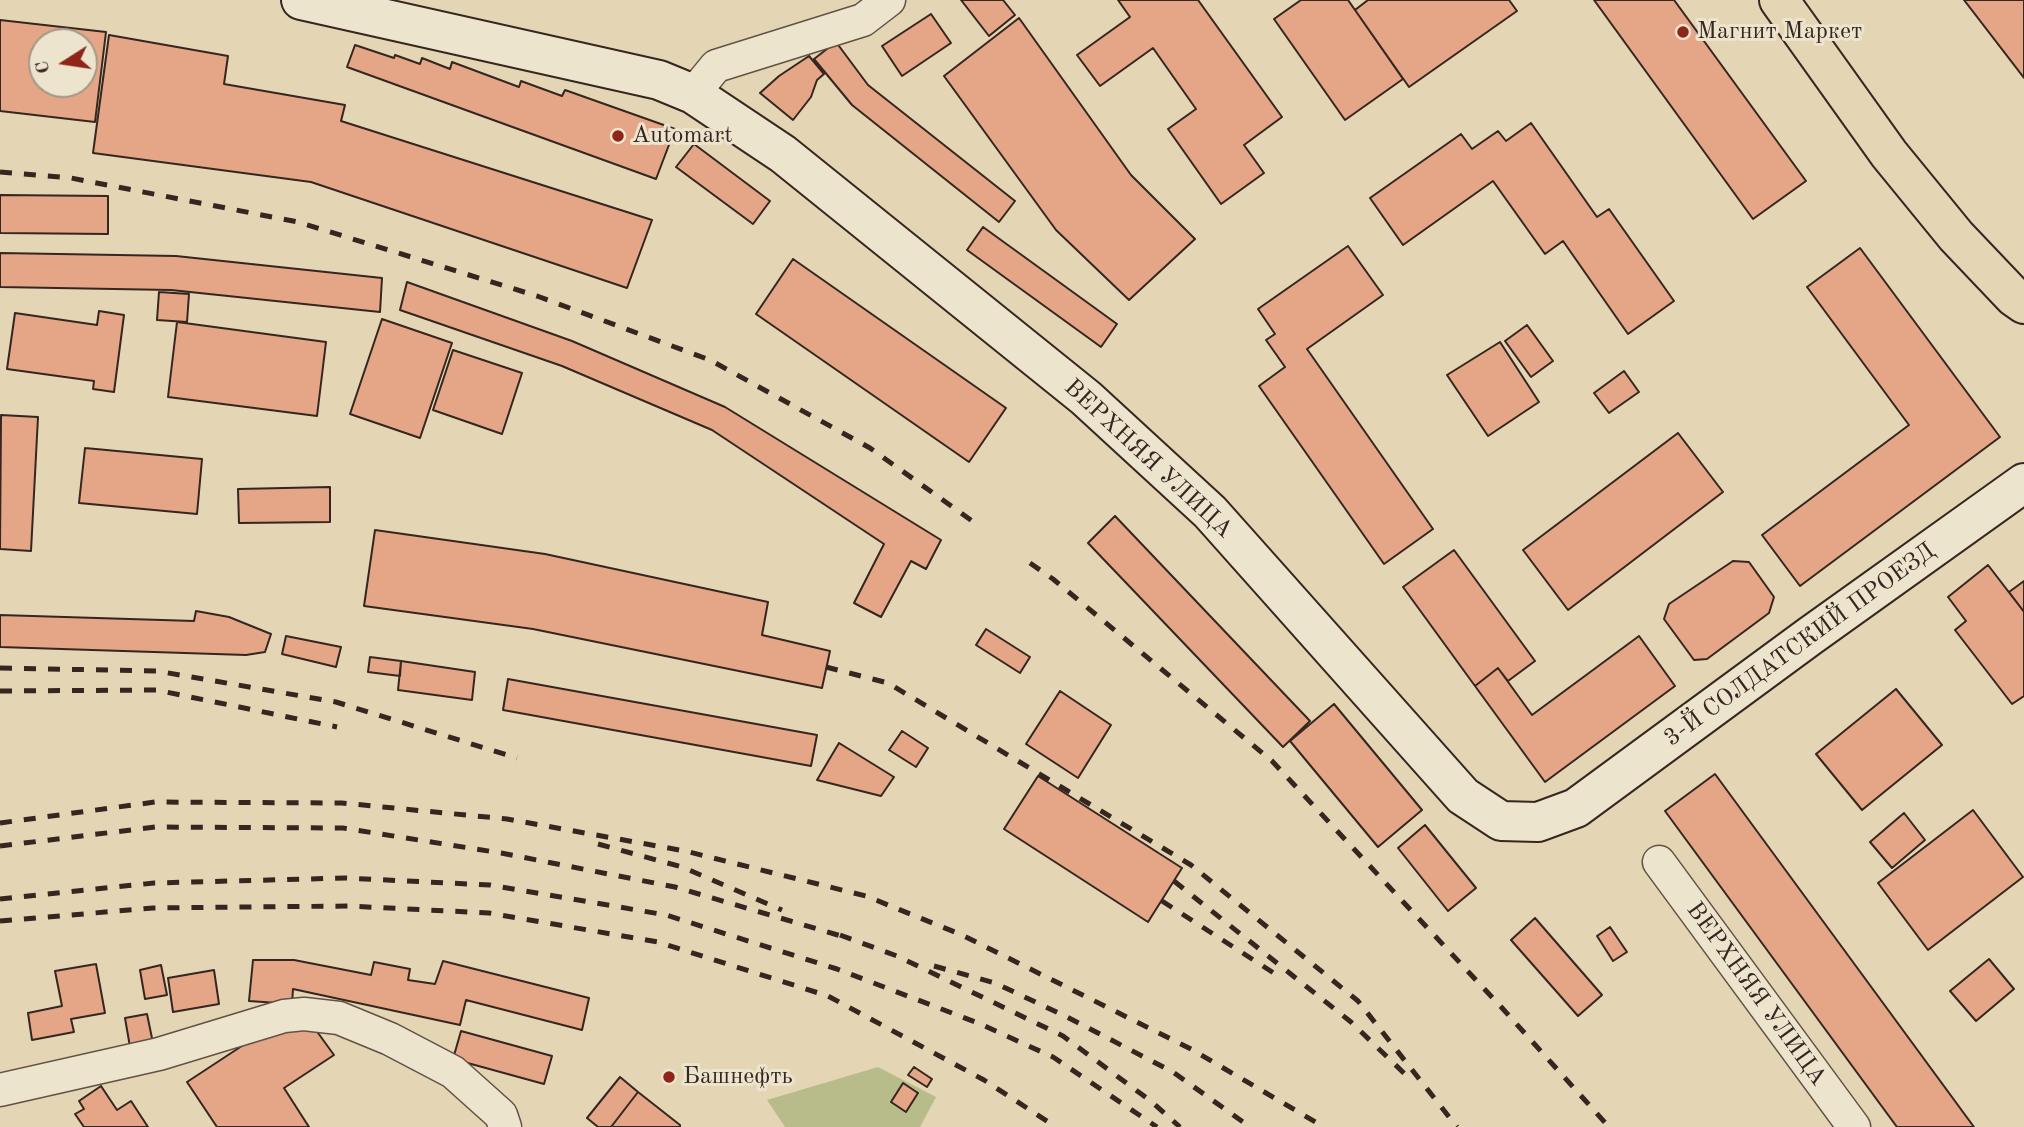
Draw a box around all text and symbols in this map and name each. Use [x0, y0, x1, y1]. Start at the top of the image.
place label: Магнит Маркет [1697, 18, 1862, 46]
marker: Магнит Маркет [1675, 24, 1691, 40]
north arrow [28, 28, 98, 98]
text: С [33, 59, 55, 75]
place label: Automart [632, 122, 733, 150]
marker: Automart [610, 128, 626, 144]
street label: ВЕРХНЯЯ УЛИЦА [1058, 373, 1238, 545]
street label: 3-Й СОЛДАТСКИЙ ПРОЕЗД [1659, 537, 1941, 753]
street label: ВЕРХНЯЯ УЛИЦА [1680, 896, 1832, 1092]
place label: Башнефть [683, 1063, 793, 1091]
marker: Башнефть [661, 1069, 677, 1085]

